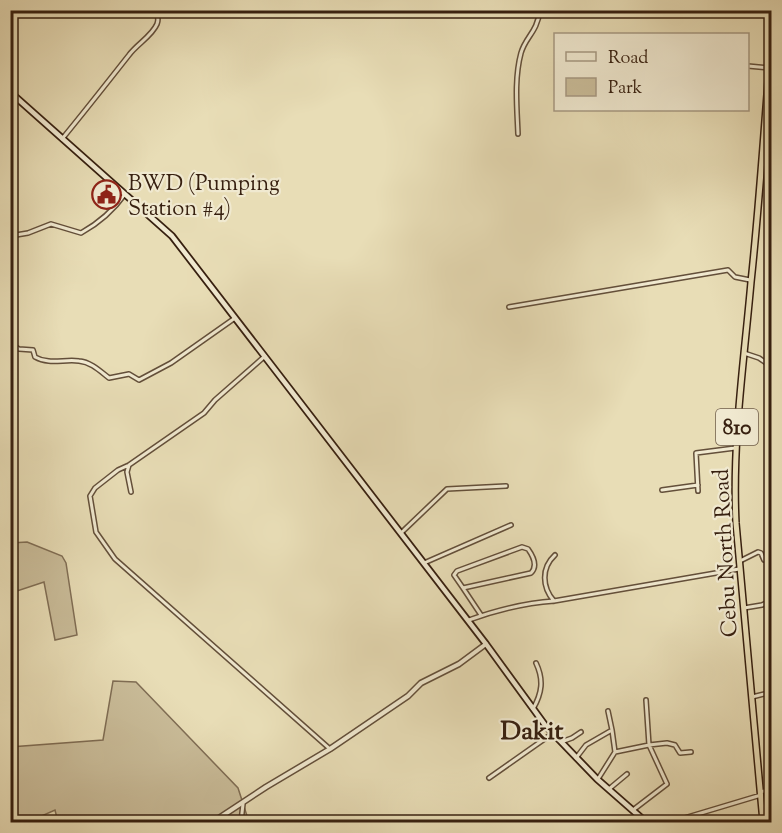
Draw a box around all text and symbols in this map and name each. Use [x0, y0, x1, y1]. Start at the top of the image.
legend [554, 33, 749, 111]
text: Road [608, 46, 648, 72]
text: Park [608, 76, 643, 102]
place label: BWD (Pumping Station #4) [128, 169, 280, 226]
public building icon: BWD (Pumping Station #4) [91, 179, 123, 211]
road number: 810 [716, 409, 758, 445]
street label: Cebu North Road [707, 468, 747, 638]
district label: Dakit [501, 714, 564, 751]

